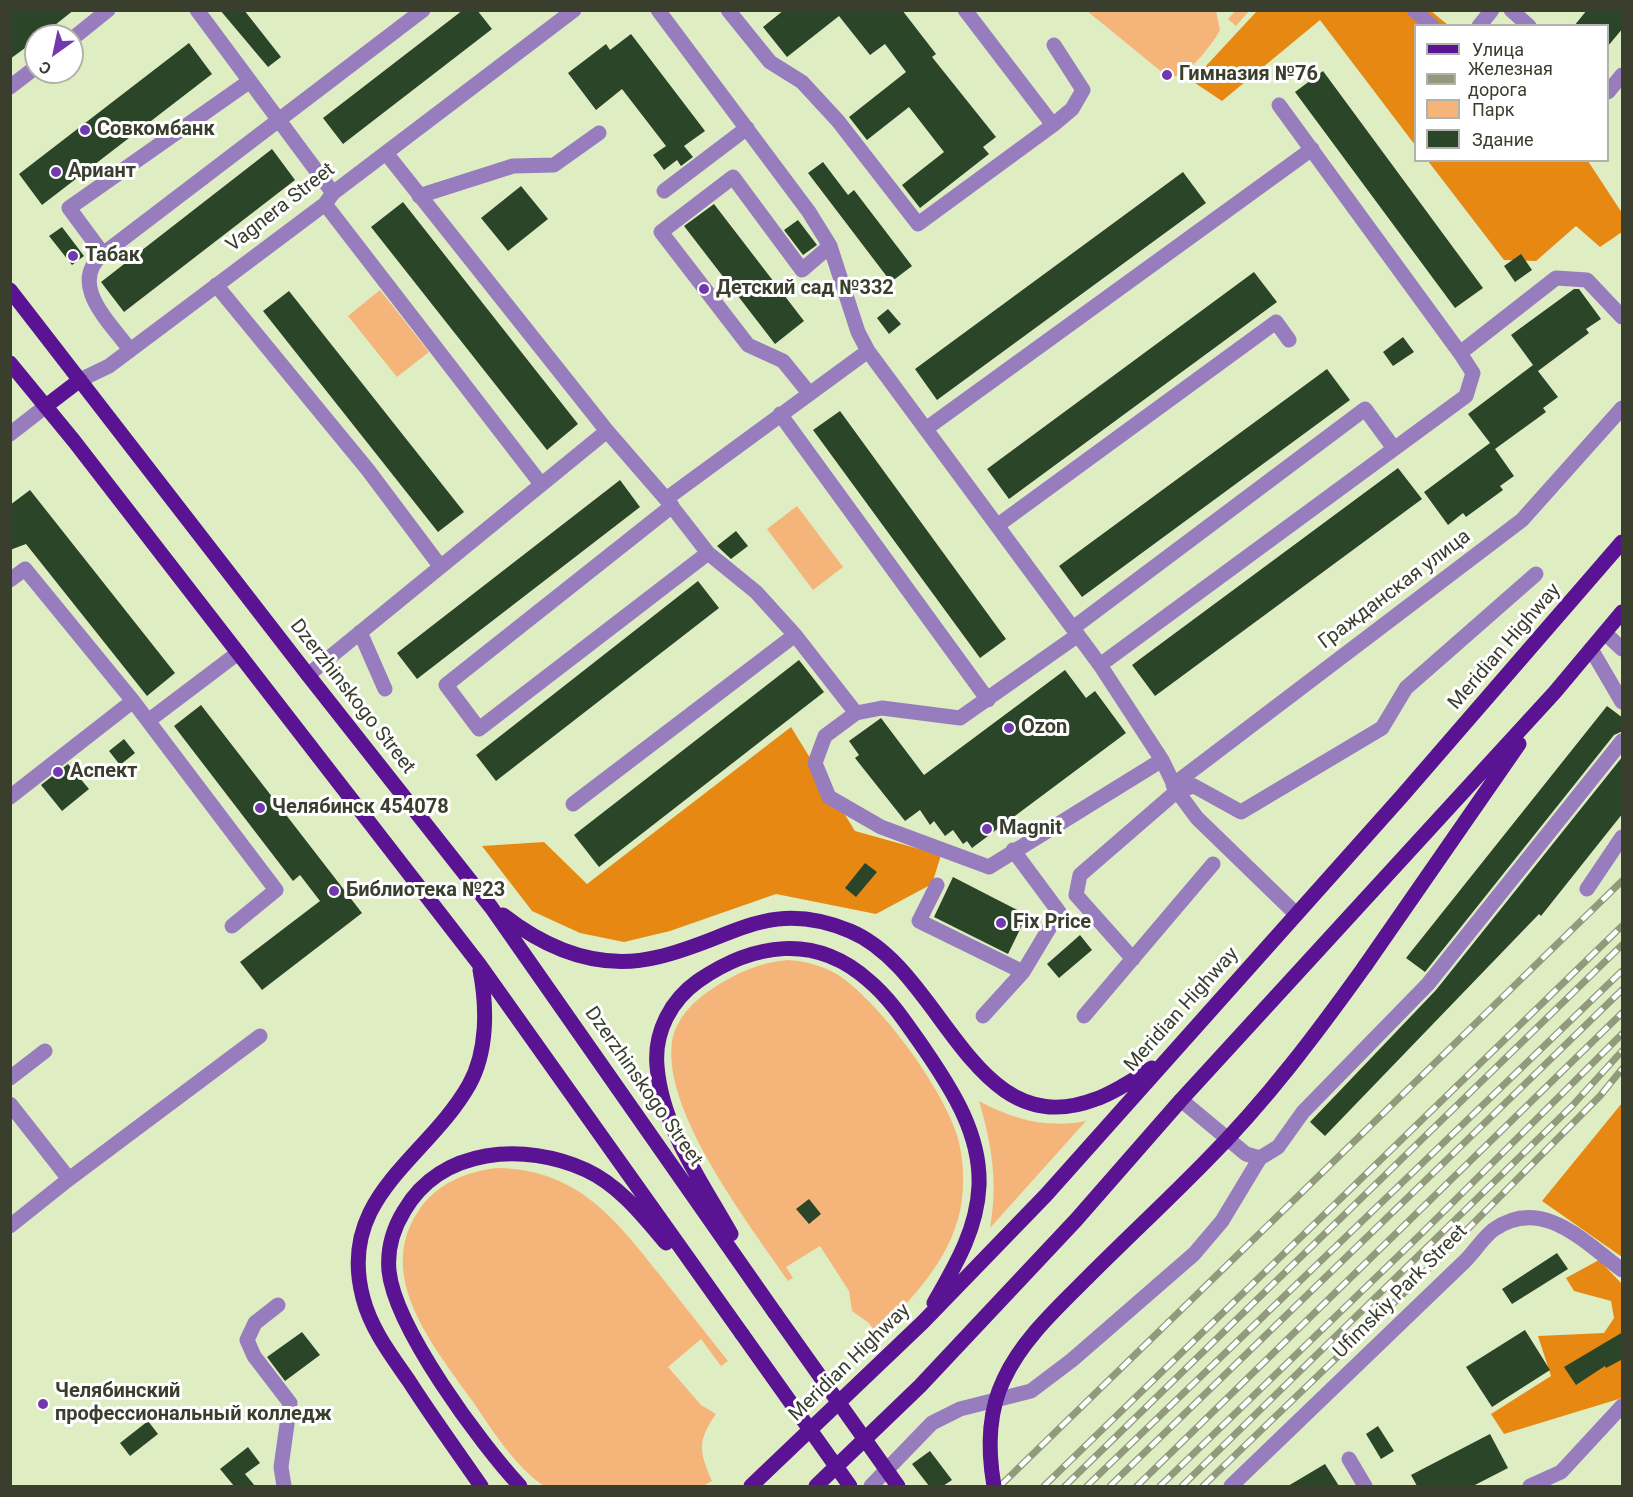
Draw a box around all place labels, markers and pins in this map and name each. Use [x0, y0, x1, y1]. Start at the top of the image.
place label: Гимназия №76 [1179, 63, 1318, 87]
marker: Гимназия №76 [1160, 68, 1174, 82]
place label: Совкомбанк [97, 118, 215, 142]
marker: Совкомбанк [78, 123, 92, 137]
place label: Ариант [68, 160, 136, 184]
marker: Ариант [49, 165, 63, 179]
place label: Табак [85, 244, 140, 268]
marker: Табак [66, 249, 80, 263]
place label: Детский cад №332 [716, 277, 894, 301]
marker: Детский cад №332 [697, 282, 711, 296]
place label: Ozon [1021, 716, 1067, 740]
marker: Ozon [1002, 721, 1016, 735]
place label: Аспект [70, 760, 137, 784]
marker: Аспект [51, 765, 65, 779]
place label: Челябинск 454078 [272, 796, 449, 820]
marker: Челябинск 454078 [253, 801, 267, 815]
place label: Magnit [999, 817, 1062, 841]
marker: Magnit [980, 822, 994, 836]
place label: Библиотека №23 [346, 879, 505, 903]
marker: Библиотека №23 [327, 884, 341, 898]
place label: Fix Price [1013, 911, 1091, 935]
marker: Fix Price [994, 916, 1008, 930]
place label: Челябинский профессиональный колледж [55, 1380, 332, 1427]
marker: Челябинский профессиональный колледж [36, 1397, 50, 1411]

